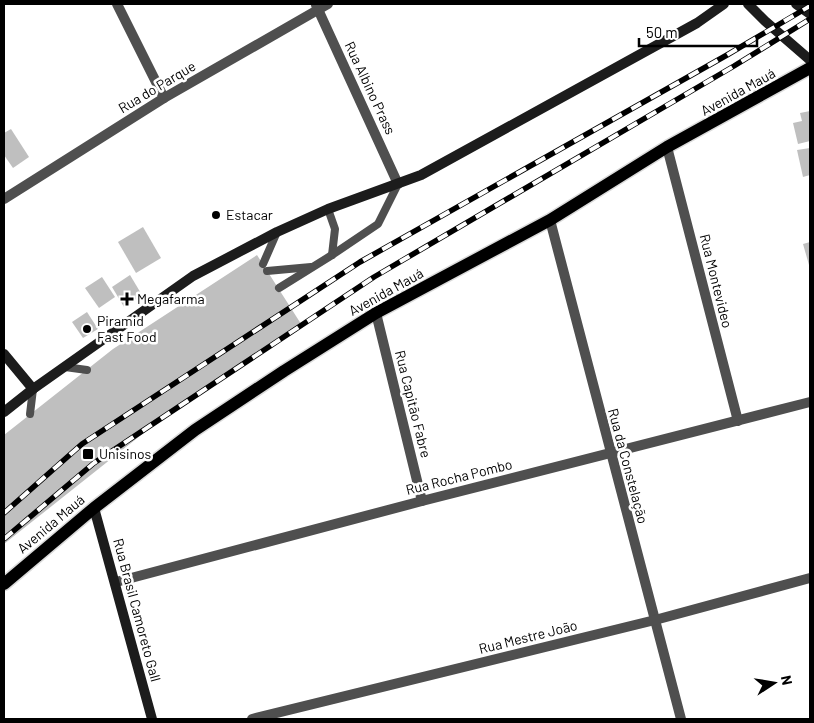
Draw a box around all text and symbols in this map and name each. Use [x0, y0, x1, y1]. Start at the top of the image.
scale bar [639, 15, 756, 47]
text: 50 m [646, 23, 678, 41]
street label: Rua Albino Prass [341, 39, 400, 137]
street label: Rua do Parque [115, 57, 198, 116]
street label: Avenida Mauá [698, 64, 778, 119]
place label: Estacar [226, 206, 273, 223]
marker: Estacar [210, 209, 222, 221]
street label: Rua Montevideo [697, 232, 736, 330]
street label: Avenida Mauá [346, 264, 426, 319]
place label: Megafarma [137, 290, 205, 307]
marker: Megafarma [121, 293, 133, 305]
place label: Piramid Fast Food [97, 312, 157, 345]
marker: Piramid Fast Food [81, 323, 93, 335]
street label: Rua Capitão Fabre [392, 348, 435, 459]
street label: Rua da Constelação [605, 406, 652, 525]
place label: Unisinos [99, 445, 152, 462]
marker: Unisinos [81, 447, 95, 461]
street label: Rua Rocha Pombo [404, 455, 514, 498]
street label: Avenida Mauá [14, 491, 88, 557]
street label: Rua Brasil Camoreto Gall [110, 536, 165, 683]
street label: Rua Mestre João [477, 616, 579, 657]
north arrow [749, 658, 799, 708]
text: N [778, 674, 796, 687]

